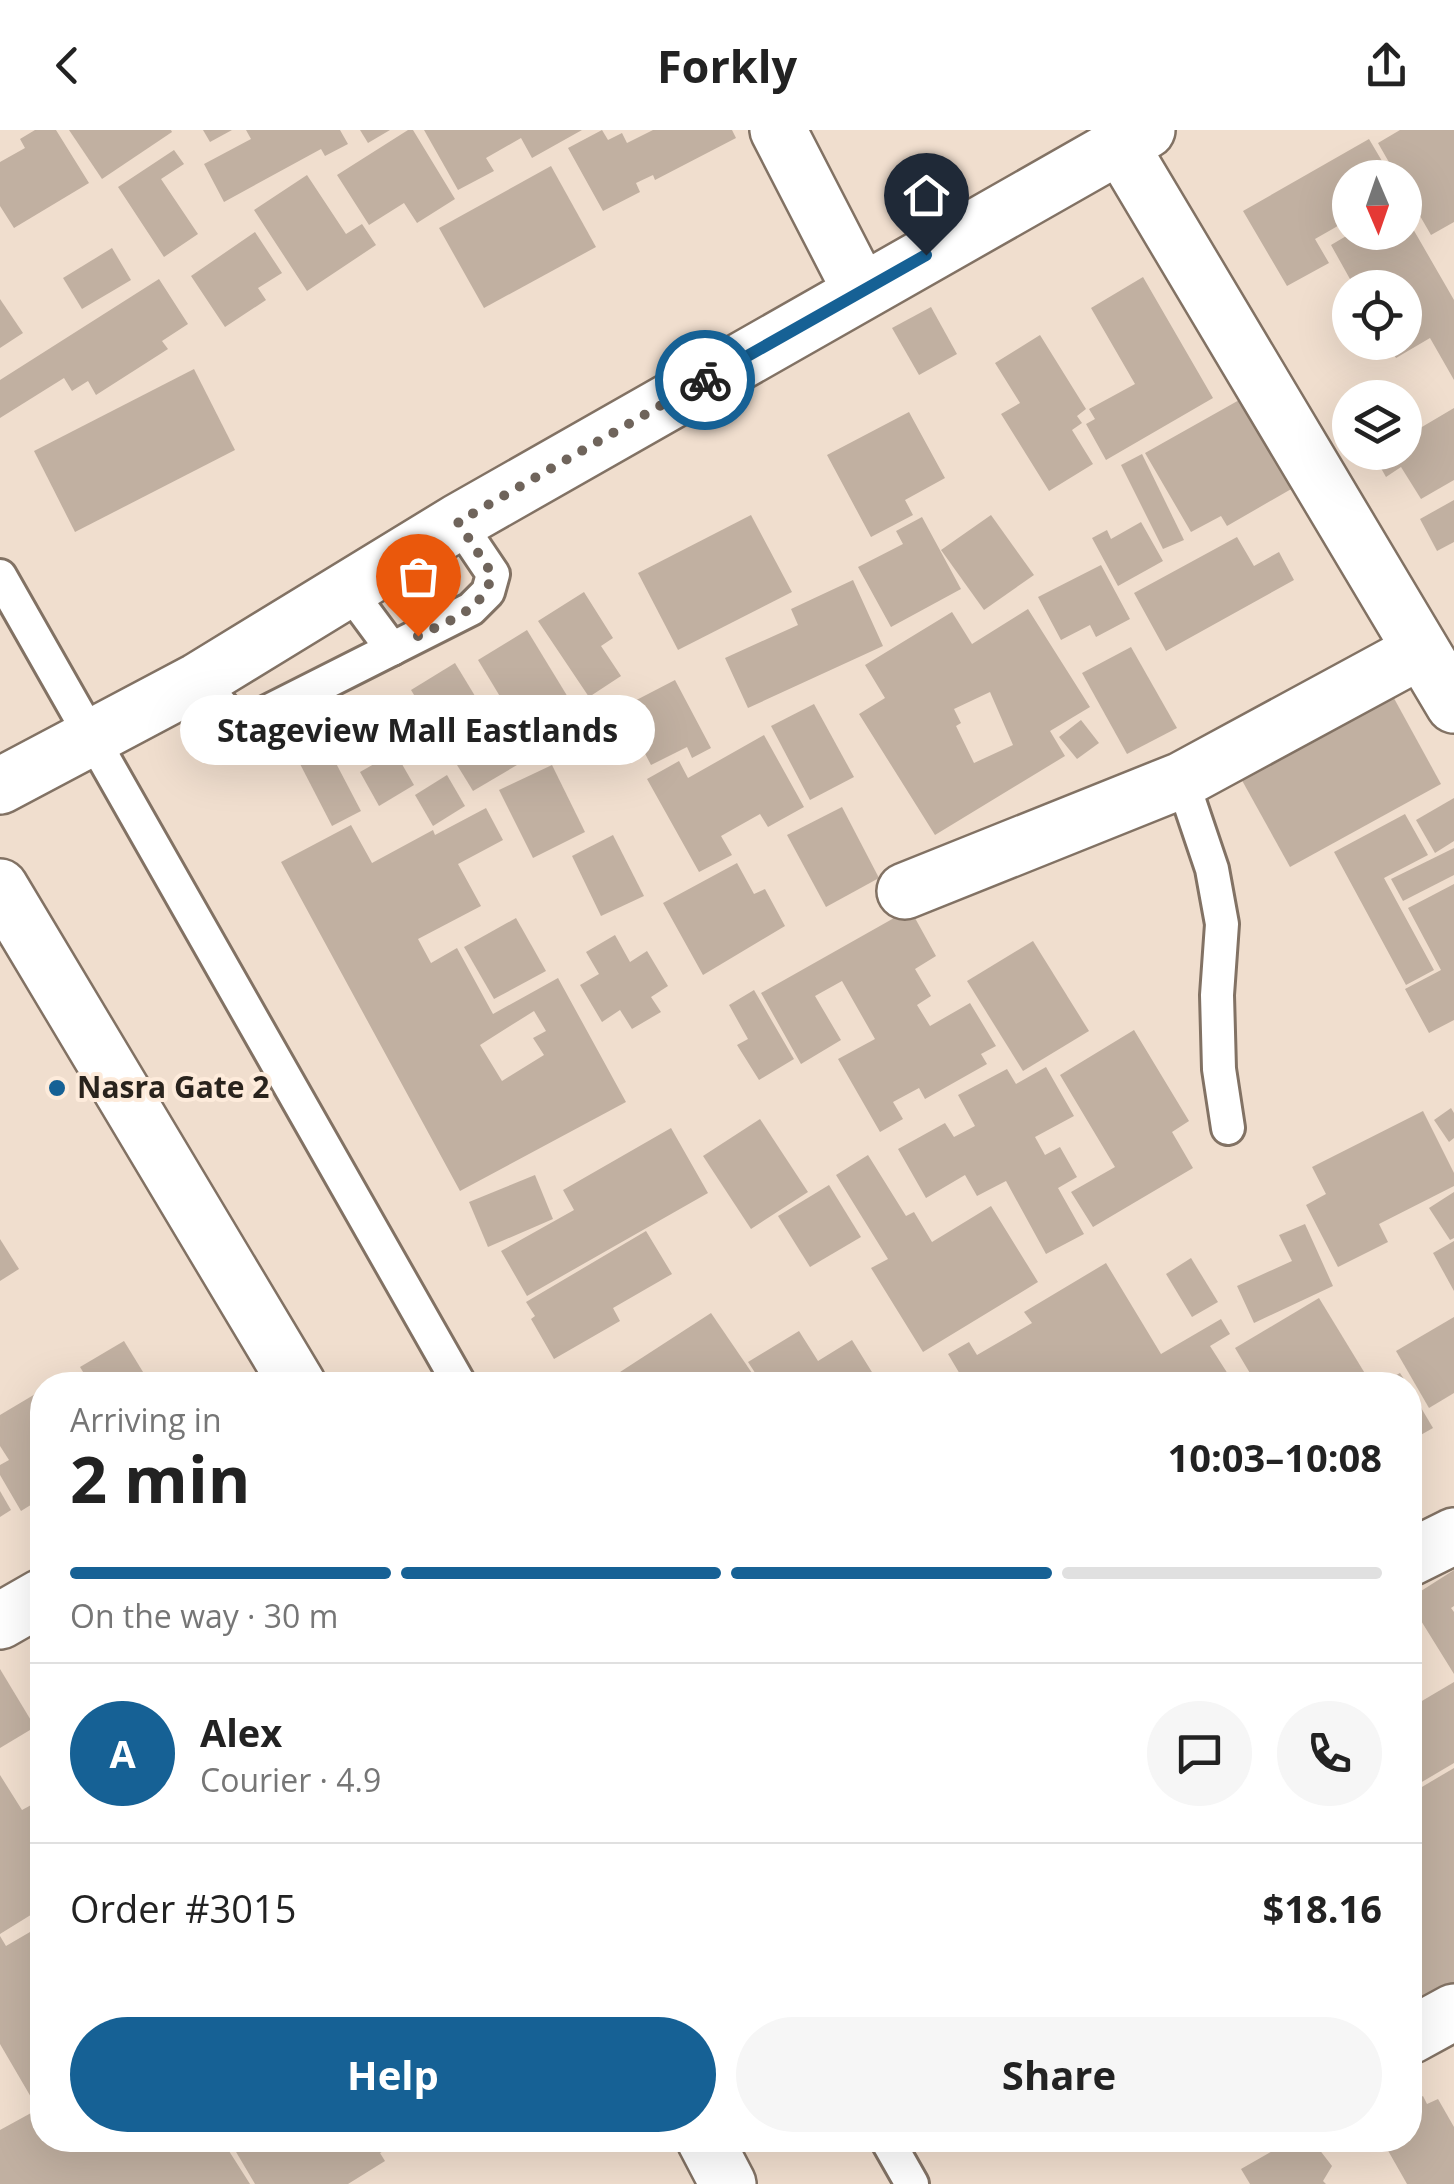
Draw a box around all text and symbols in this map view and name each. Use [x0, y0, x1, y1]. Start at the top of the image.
text: Forkly [657, 35, 797, 96]
icon: back [40, 38, 95, 93]
icon: share [1359, 38, 1414, 93]
pin [884, 153, 969, 256]
north arrow [1332, 160, 1422, 250]
map controls [1332, 160, 1422, 470]
icon: home [899, 168, 954, 223]
button: locate [1332, 270, 1422, 360]
courier [655, 330, 755, 430]
icon: bike [678, 353, 733, 408]
button: layers [1332, 380, 1422, 470]
pin [376, 534, 461, 637]
icon: bag [391, 549, 446, 604]
callout: Stageview Mall Eastlands [180, 696, 656, 766]
text: Stageview Mall Eastlands [217, 708, 618, 751]
place label: Nasra Gate 2 [77, 1066, 270, 1107]
marker: Nasra Gate 2 [46, 1077, 68, 1099]
text: Arriving in [70, 1398, 222, 1441]
text: 10:03–10:08 [1168, 1431, 1382, 1483]
text: 2 min [70, 1434, 250, 1522]
text: On the way · 30 m [70, 1594, 338, 1637]
button: chat [1147, 1701, 1252, 1806]
button: phone [1277, 1701, 1382, 1806]
text: Alex [200, 1706, 282, 1758]
text: A [109, 1727, 136, 1779]
text: Courier · 4.9 [200, 1758, 381, 1801]
text: Order #3015 [70, 1882, 297, 1934]
text: $18.16 [1263, 1882, 1382, 1934]
button: Help [70, 2017, 716, 2132]
button: Share [736, 2017, 1382, 2132]

